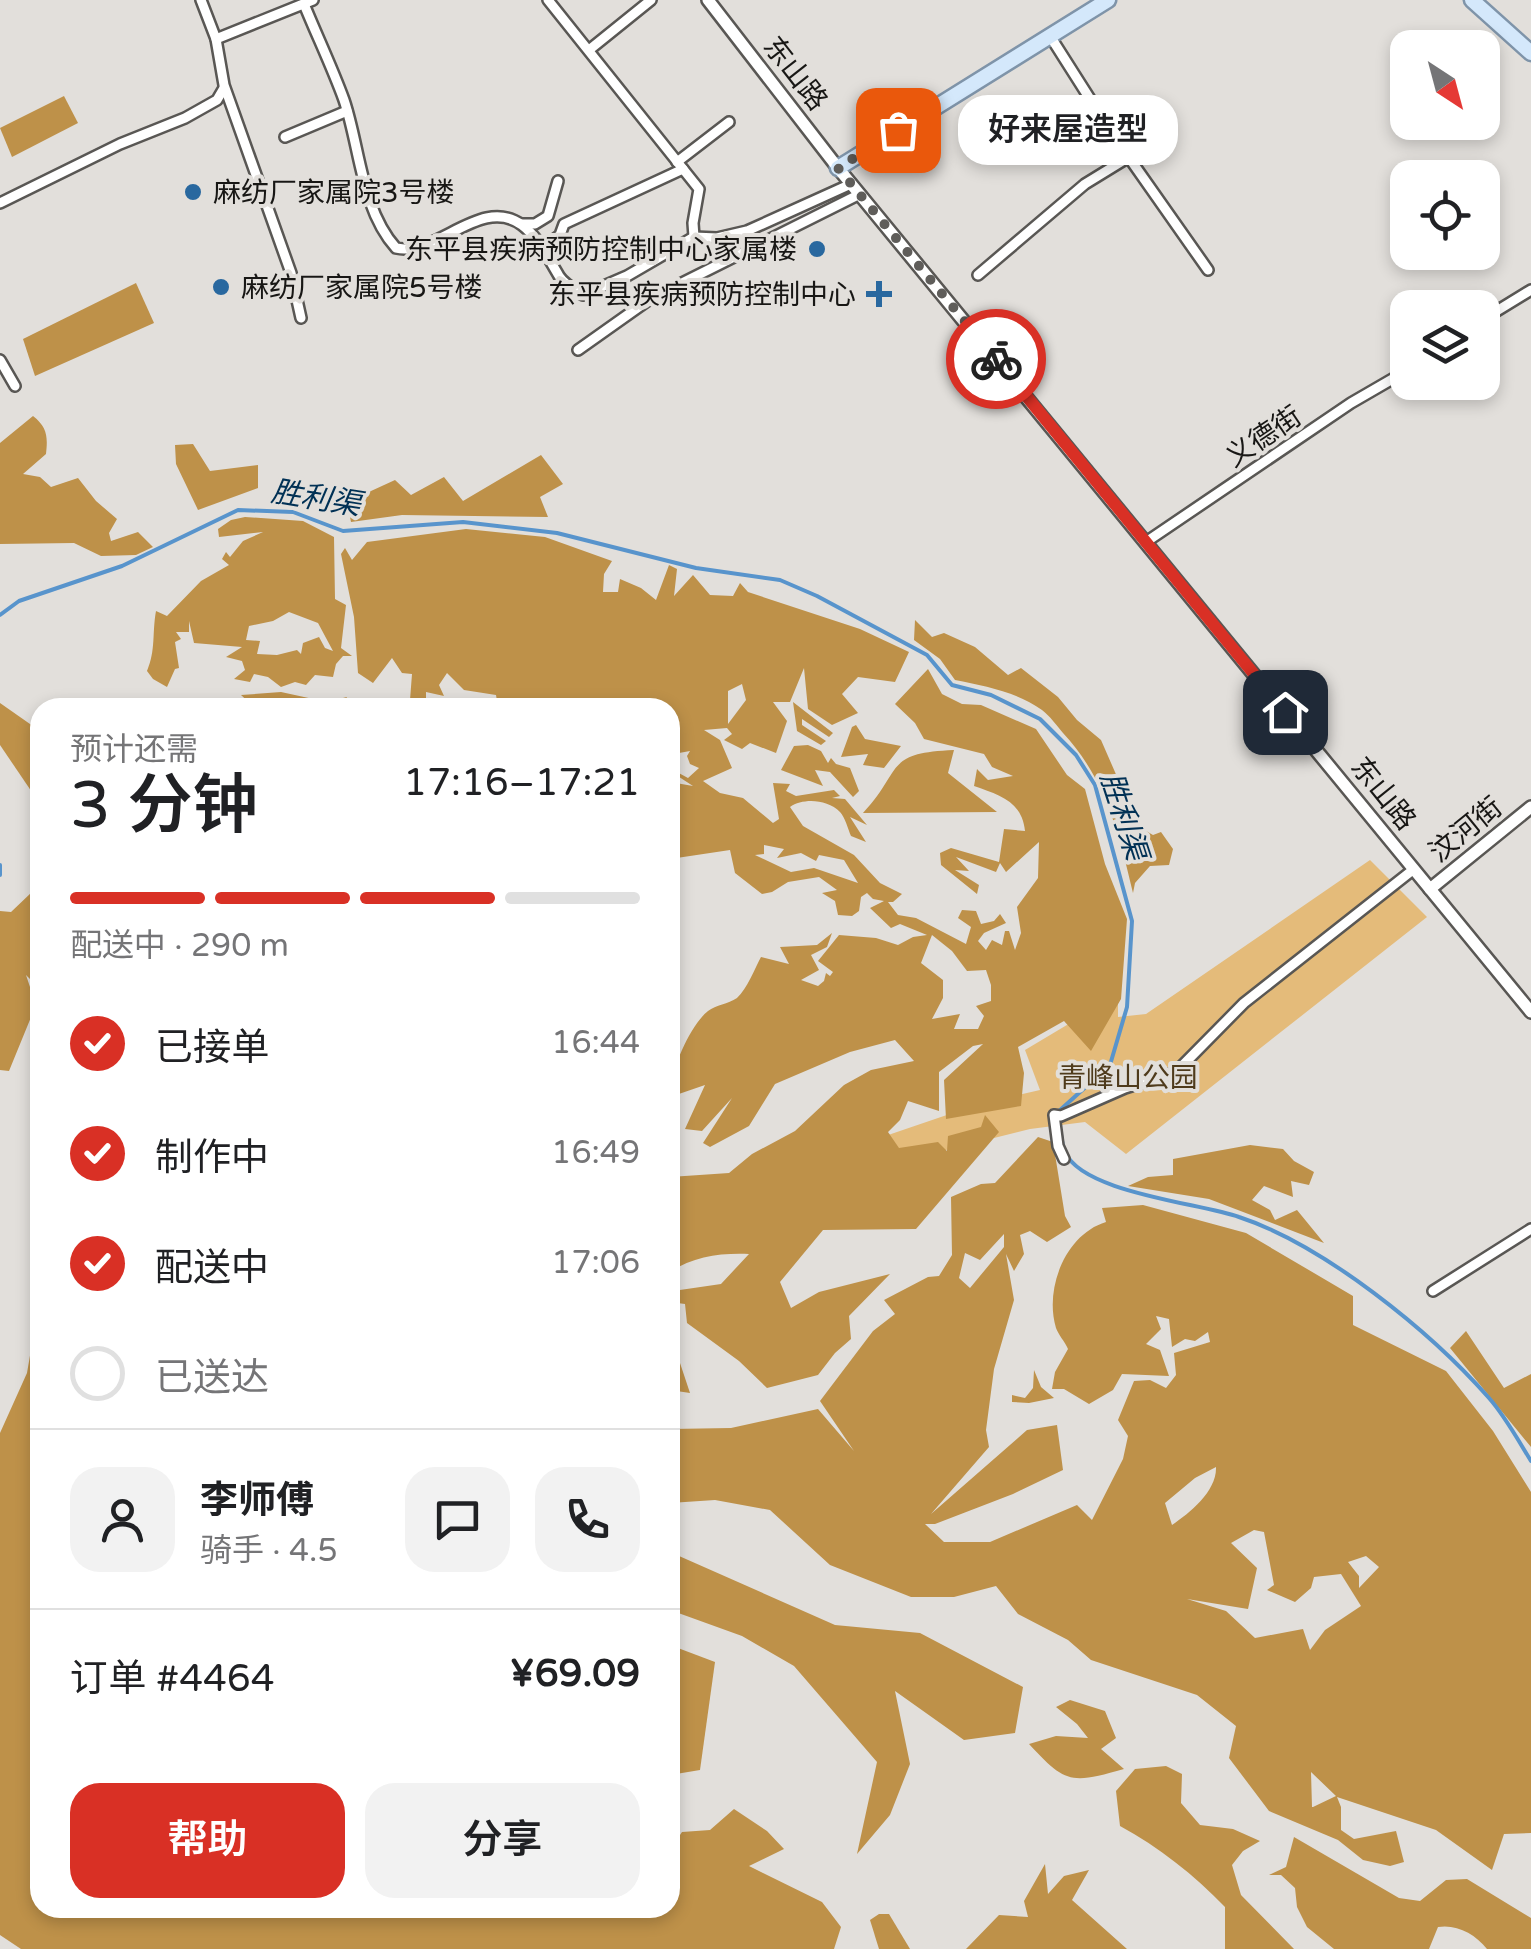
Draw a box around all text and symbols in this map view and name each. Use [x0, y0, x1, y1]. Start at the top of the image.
street label: 东山路 [756, 30, 834, 117]
north arrow [1390, 30, 1500, 140]
map controls [1390, 30, 1500, 400]
pin [856, 88, 941, 173]
callout: 好来屋造型 [958, 95, 1178, 165]
icon: bag [871, 103, 926, 158]
text: 好来屋造型 [988, 111, 1148, 149]
button: locate [1390, 160, 1500, 270]
place label: 麻纺厂家属院3号楼 [213, 176, 455, 210]
marker: 麻纺厂家属院3号楼 [182, 181, 204, 203]
place label: 东平县疾病预防控制中心家属楼 [405, 233, 797, 267]
marker: 东平县疾病预防控制中心家属楼 [806, 238, 828, 260]
place label: 麻纺厂家属院5号楼 [241, 271, 483, 305]
marker: 麻纺厂家属院5号楼 [210, 276, 232, 298]
place label: 东平县疾病预防控制中心 [548, 278, 856, 312]
marker: 东平县疾病预防控制中心 [866, 281, 892, 307]
button: layers [1390, 290, 1500, 400]
courier [946, 309, 1046, 409]
icon: bike [969, 332, 1024, 387]
street label: 义德街 [1219, 399, 1308, 474]
water label: 胜利渠 [269, 473, 367, 524]
pin [1243, 670, 1328, 755]
icon: home [1258, 685, 1313, 740]
text: 预计还需 [70, 731, 198, 769]
street label: 东山路 [1344, 750, 1423, 837]
text: 17:16–17:21 [403, 760, 640, 806]
text: 3 分钟 [70, 767, 258, 846]
water label: 胜利渠 [1092, 768, 1156, 868]
street label: 汶河街 [1422, 790, 1509, 869]
text: 配送中 · 290 m [70, 927, 289, 965]
icon: check [70, 1016, 125, 1071]
text: 16:44 [551, 1024, 640, 1062]
text: 已接单 [155, 1025, 269, 1071]
park label: 青峰山公园 [1058, 1061, 1198, 1095]
icon: check [70, 1126, 125, 1181]
text: 16:49 [551, 1134, 640, 1172]
text: 制作中 [155, 1135, 269, 1181]
icon: check [70, 1236, 125, 1291]
text: 17:06 [551, 1244, 640, 1282]
text: 配送中 [155, 1245, 269, 1291]
text: 已送达 [155, 1355, 269, 1401]
button: person [70, 1467, 175, 1572]
button: chat [405, 1467, 510, 1572]
button: phone [535, 1467, 640, 1572]
text: 李师傅 [200, 1478, 314, 1524]
text: 骑手 · 4.5 [200, 1532, 337, 1570]
text: ¥69.09 [510, 1651, 640, 1697]
text: 订单 #4464 [70, 1656, 275, 1702]
button: 帮助 [70, 1783, 345, 1898]
button: 分享 [365, 1783, 640, 1898]

